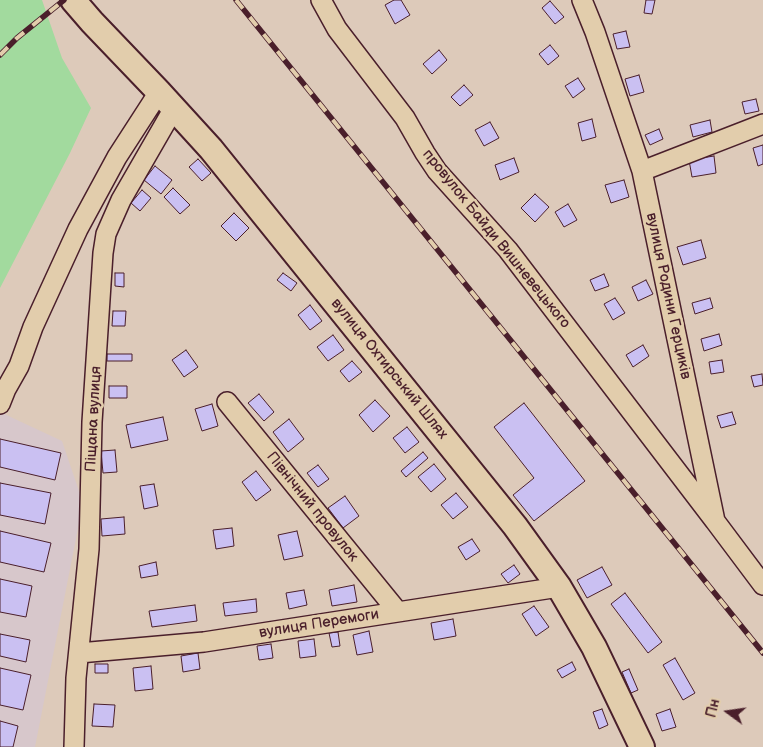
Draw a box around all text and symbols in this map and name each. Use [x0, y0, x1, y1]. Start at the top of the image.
street label: провулок Байди Вишневецького [418, 146, 574, 332]
street label: вулиця Родини Герциків [642, 211, 694, 381]
street label: вулиця Охтирський Шлях [327, 295, 451, 443]
street label: Піщана вулиця [82, 365, 106, 473]
street label: Північний провулок [262, 448, 362, 566]
street label: вулиця Перемоги [258, 606, 380, 642]
north arrow [703, 687, 753, 737]
text: Пн [702, 697, 723, 719]

